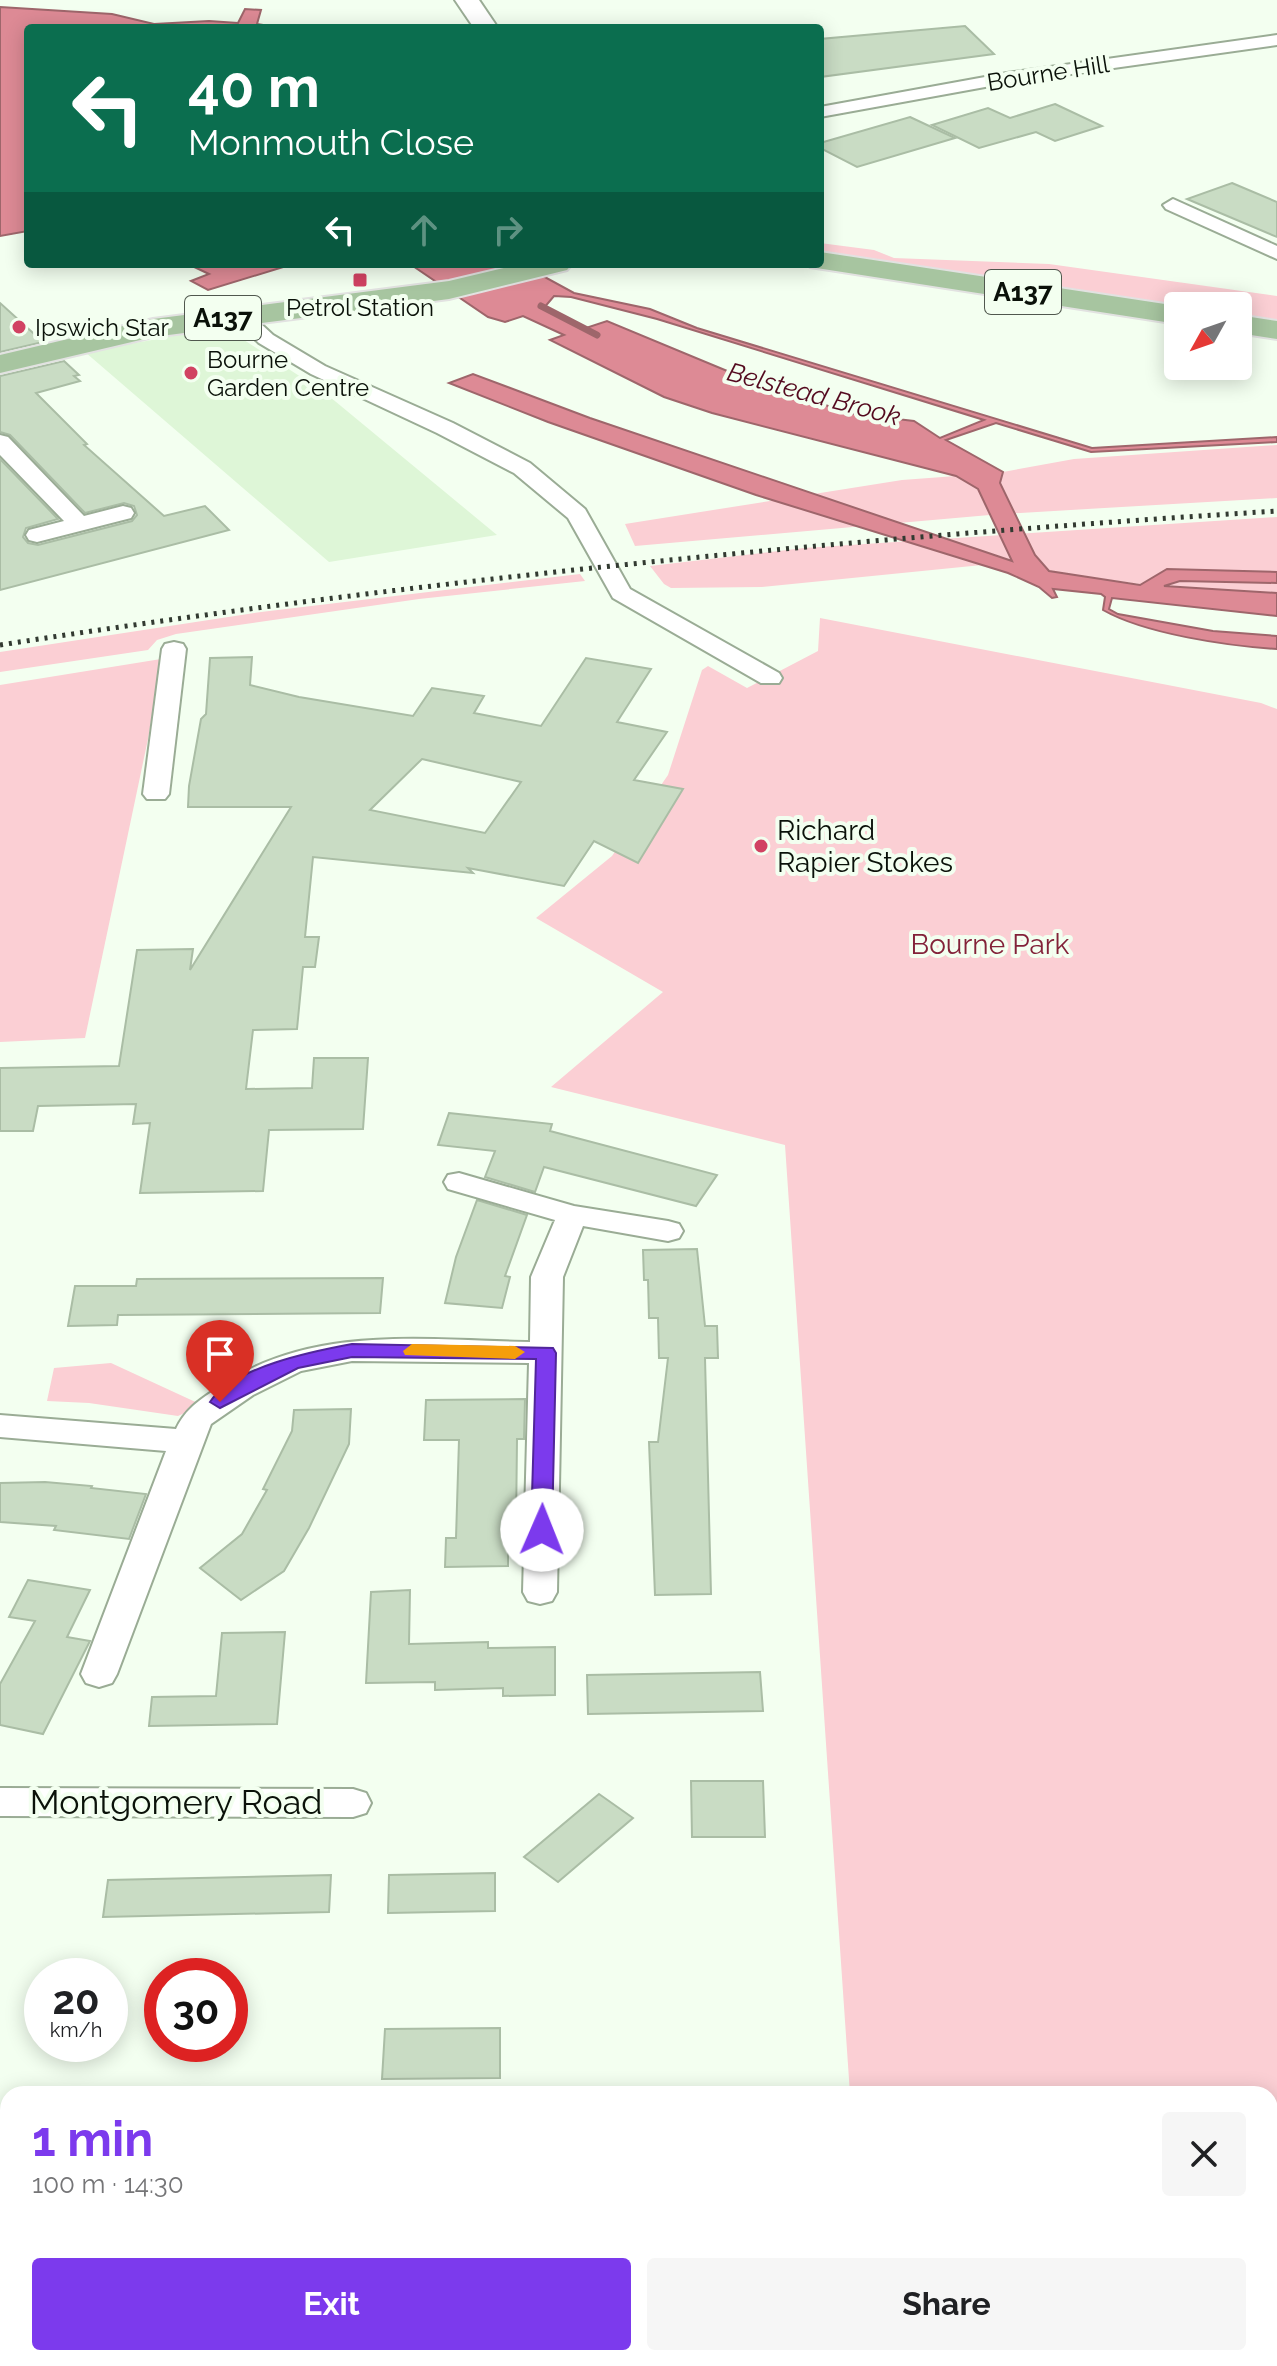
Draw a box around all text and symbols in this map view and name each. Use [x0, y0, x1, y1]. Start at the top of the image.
street label: Bourne Hill [985, 49, 1112, 97]
text: 40 m [188, 54, 320, 120]
icon: left [56, 56, 160, 160]
text: Monmouth Close [188, 121, 474, 163]
icon: left [318, 208, 362, 252]
icon: ahead [402, 208, 446, 252]
icon: right [486, 208, 530, 252]
road number: A137 [985, 270, 1061, 314]
marker: Petrol Station [351, 271, 369, 289]
north arrow [1164, 292, 1252, 380]
map controls [1164, 292, 1252, 380]
place label: Petrol Station [286, 293, 434, 322]
road number: A137 [185, 296, 261, 340]
place label: Ipswich Star [35, 313, 170, 342]
marker: Ipswich Star [10, 318, 28, 336]
place label: Bourne Garden Centre [207, 345, 369, 402]
water label: Belstead Brook [724, 356, 904, 432]
marker: Bourne Garden Centre [182, 364, 200, 382]
place label: Richard Rapier Stokes [777, 814, 953, 879]
marker: Richard Rapier Stokes [752, 837, 770, 855]
park label: Bourne Park [911, 928, 1070, 961]
pin [186, 1320, 254, 1402]
icon: arrive [198, 1332, 242, 1376]
position arrow [500, 1488, 584, 1572]
street label: Montgomery Road [30, 1782, 322, 1822]
speed limit sign: 30 [144, 1958, 248, 2062]
text: 20 [52, 1976, 100, 2023]
text: km/h [50, 2018, 102, 2042]
text: 1 min [32, 2111, 153, 2167]
button: close [1162, 2112, 1246, 2196]
text: 100 m · 14:30 [32, 2169, 184, 2199]
button: Exit [32, 2258, 631, 2350]
button: Share [647, 2258, 1246, 2350]

